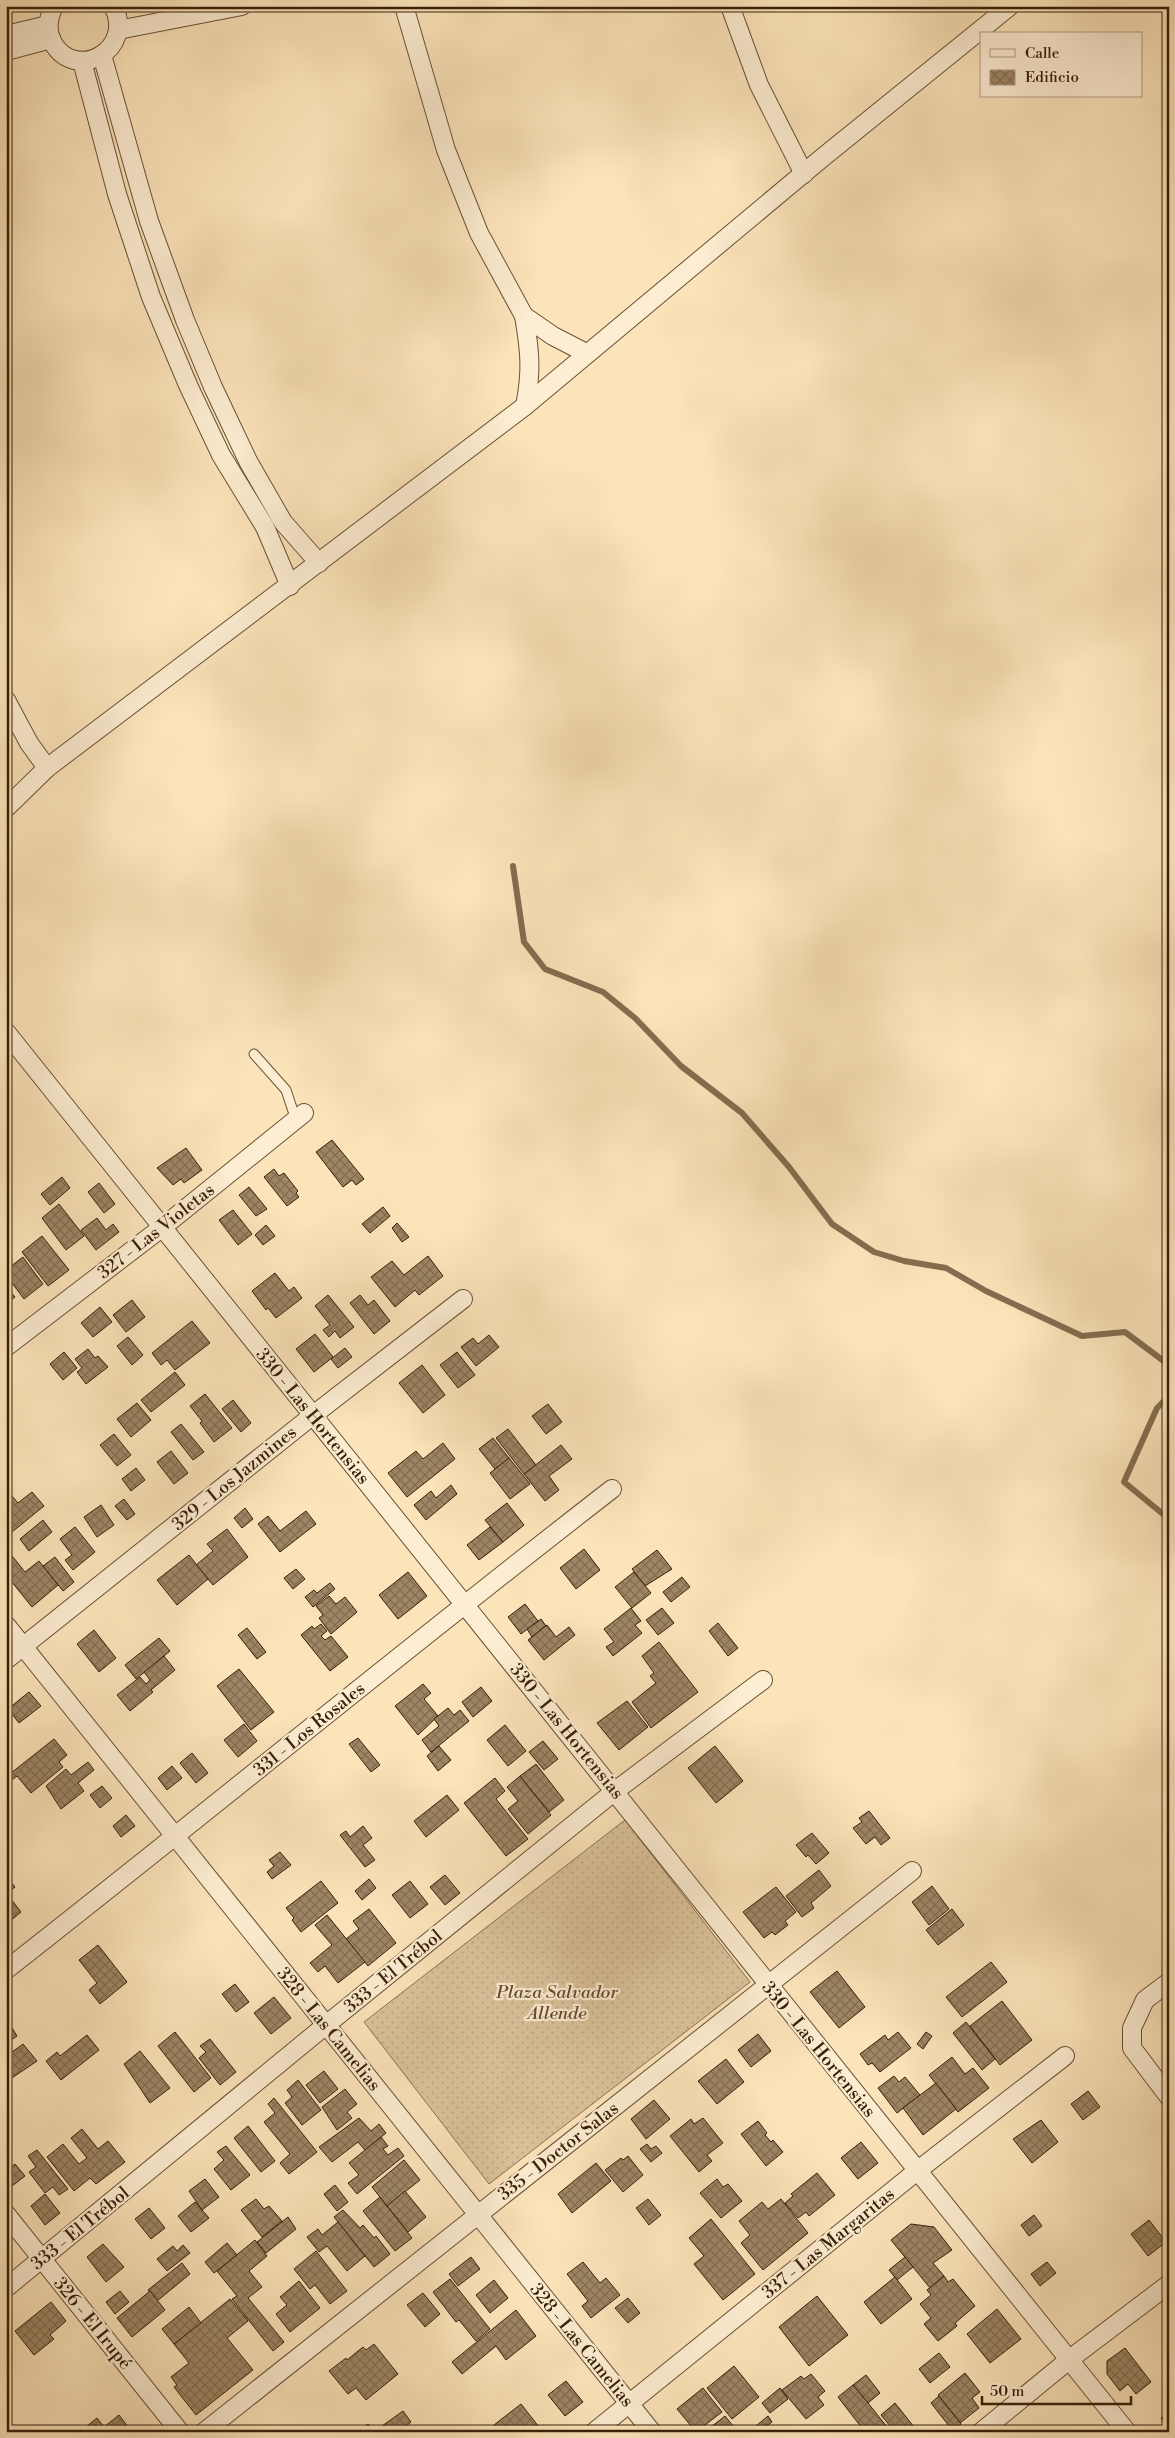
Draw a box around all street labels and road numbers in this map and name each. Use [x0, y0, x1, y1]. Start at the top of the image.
street label: 327 - Las Violetas [93, 1178, 220, 1284]
street label: 330 - Las Hortensias [251, 1344, 375, 1489]
street label: 329 - Los Jazmines [167, 1421, 301, 1536]
street label: 330 - Las Hortensias [505, 1659, 629, 1804]
street label: 331 - Los Rosales [249, 1677, 370, 1781]
street label: 333 - El Trébol [339, 1924, 448, 2018]
street label: 328 - Las Camelias [272, 1963, 386, 2096]
street label: 330 - Las Hortensias [757, 1977, 881, 2122]
street label: 335 - Doctor Salas [493, 2097, 623, 2206]
street label: 333 - El Trébol [26, 2181, 135, 2275]
street label: 337 - Las Margaritas [757, 2183, 899, 2304]
street label: 326 - El Irupé [48, 2273, 137, 2374]
street label: 328 - Las Camelias [525, 2279, 639, 2412]

